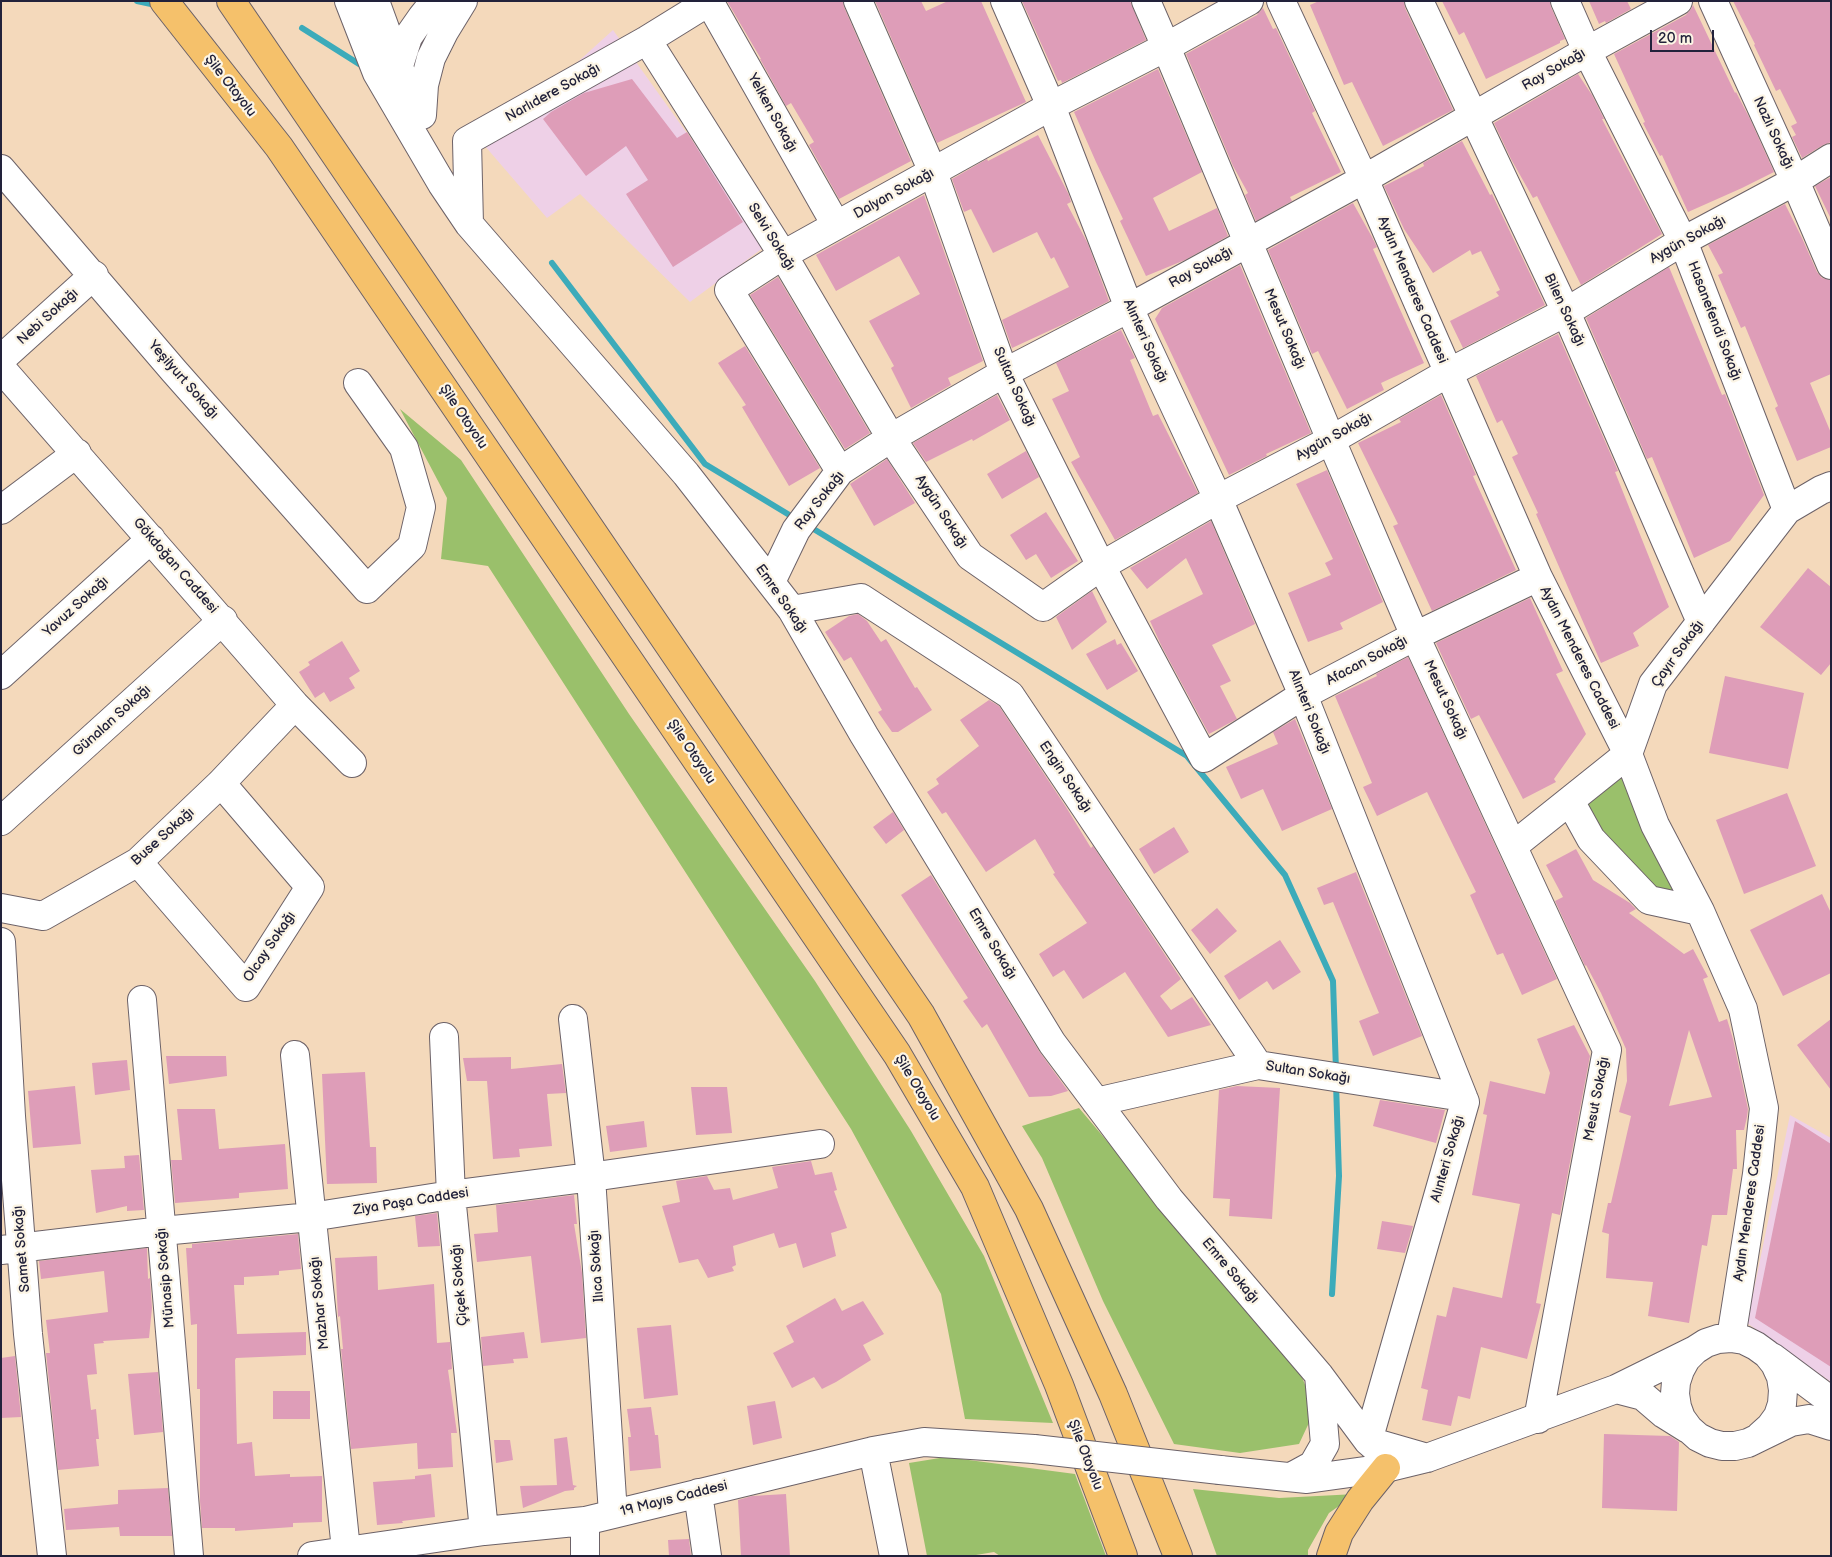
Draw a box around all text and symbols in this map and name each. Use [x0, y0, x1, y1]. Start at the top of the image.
scale bar [1652, 20, 1716, 52]
text: 20 m [1658, 29, 1692, 48]
street label: Ray Sokağı [1519, 45, 1589, 95]
street label: Şile Otoyolu [201, 52, 259, 120]
street label: Narlıdere Sokağı [503, 60, 603, 126]
street label: Yelken Sokağı [743, 71, 801, 155]
street label: Nazlı Sokağı [1749, 94, 1797, 172]
street label: Dalyan Sokağı [851, 165, 937, 223]
street label: Selvi Sokağı [744, 200, 798, 274]
street label: Aygün Sokağı [1647, 212, 1729, 268]
street label: Aydın Menderes Caddesi [1373, 214, 1451, 366]
street label: Ray Sokağı [1166, 244, 1236, 292]
street label: Hasanefendi Sokağı [1683, 259, 1745, 383]
street label: Bilen Sokağı [1540, 271, 1588, 349]
street label: Nebi Sokağı [14, 285, 82, 349]
street label: Mesut Sokağı [1260, 286, 1308, 372]
street label: Alınteri Sokağı [1119, 297, 1171, 385]
street label: Yeşilyurt Sokağı [144, 337, 222, 423]
street label: Sultan Sokağı [989, 345, 1039, 429]
street label: Şile Otoyolu [435, 382, 491, 452]
street label: Aygün Sokağı [1293, 409, 1375, 465]
street label: Ray Sokağı [792, 468, 848, 534]
street label: Aygün Sokağı [911, 472, 971, 552]
street label: Gökdoğan Caddesi [129, 515, 221, 617]
street label: Emre Sokağı [751, 561, 811, 637]
street label: Yavuz Sokağı [40, 573, 112, 641]
street label: Aydın Menderes Caddesi [1536, 584, 1622, 732]
street label: Çayır Sokağı [1648, 617, 1708, 691]
street label: Afacan Sokağı [1323, 633, 1411, 689]
street label: Mesut Sokağı [1419, 658, 1471, 742]
street label: Alınteri Sokağı [1284, 667, 1334, 757]
street label: Günalan Sokağı [70, 682, 154, 760]
street label: Şile Otoyolu [663, 717, 719, 787]
street label: Engin Sokağı [1035, 738, 1095, 816]
street label: Buse Sokağı [128, 804, 198, 870]
street label: Emre Sokağı [964, 905, 1020, 983]
street label: Olcay Sokağı [240, 909, 300, 985]
street label: Şile Otoyolu [891, 1052, 943, 1124]
street label: Mesut Sokağı [1581, 1055, 1613, 1143]
street label: Sultan Sokağı [1265, 1058, 1351, 1088]
street label: Alınteri Sokağı [1428, 1114, 1468, 1204]
street label: Aydın Menderes Caddesi [1731, 1124, 1769, 1282]
street label: Ziya Paşa Caddesi [352, 1185, 470, 1219]
street label: Samet Sokağı [10, 1205, 34, 1293]
street label: Münasip Sokağı [153, 1227, 179, 1329]
street label: Ilıca Sokağı [586, 1229, 608, 1303]
street label: Emre Sokağı [1198, 1235, 1262, 1307]
street label: Çiçek Sokağı [448, 1243, 472, 1327]
street label: Mazhar Sokağı [307, 1256, 333, 1350]
street label: Şile Otoyolu [1064, 1417, 1106, 1493]
street label: 19 Mayıs Caddesi [619, 1478, 729, 1520]

